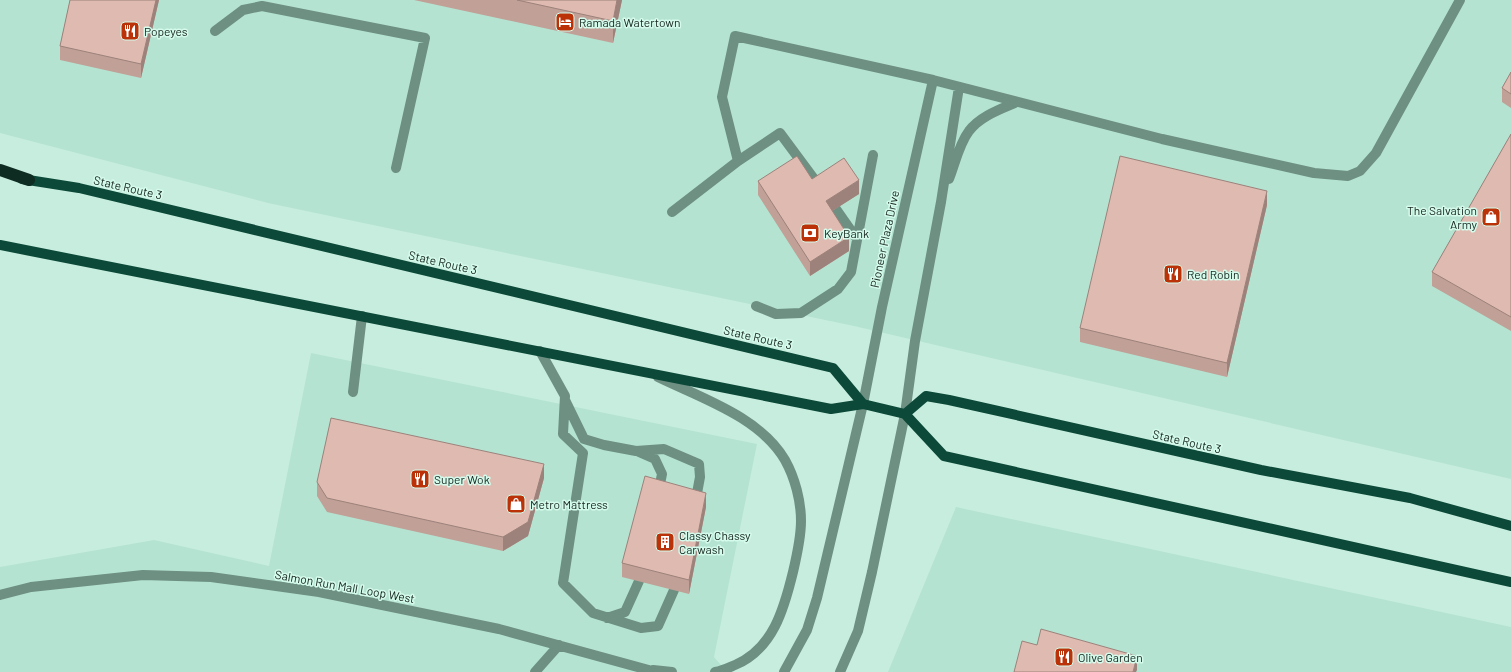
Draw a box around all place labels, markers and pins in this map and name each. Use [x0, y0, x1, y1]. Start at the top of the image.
hotel icon: Ramada Watertown [554, 11, 576, 33]
place label: Ramada Watertown [579, 15, 680, 29]
restaurant icon: Popeyes [119, 20, 141, 42]
place label: Popeyes [144, 24, 188, 38]
place label: The Salvation Army [1407, 203, 1477, 231]
shop icon: The Salvation Army [1480, 206, 1502, 228]
bank icon: KeyBank [799, 222, 821, 244]
place label: KeyBank [824, 226, 869, 240]
restaurant icon: Red Robin [1162, 263, 1184, 285]
place label: Red Robin [1187, 267, 1240, 281]
restaurant icon: Super Wok [409, 468, 431, 490]
place label: Super Wok [434, 472, 490, 486]
shop icon: Metro Mattress [505, 493, 527, 515]
place label: Metro Mattress [530, 497, 608, 511]
place label: Classy Chassy Carwash [679, 528, 751, 556]
building icon: Classy Chassy Carwash [654, 531, 676, 553]
restaurant icon: Olive Garden [1053, 646, 1075, 668]
place label: Olive Garden [1078, 650, 1143, 664]

